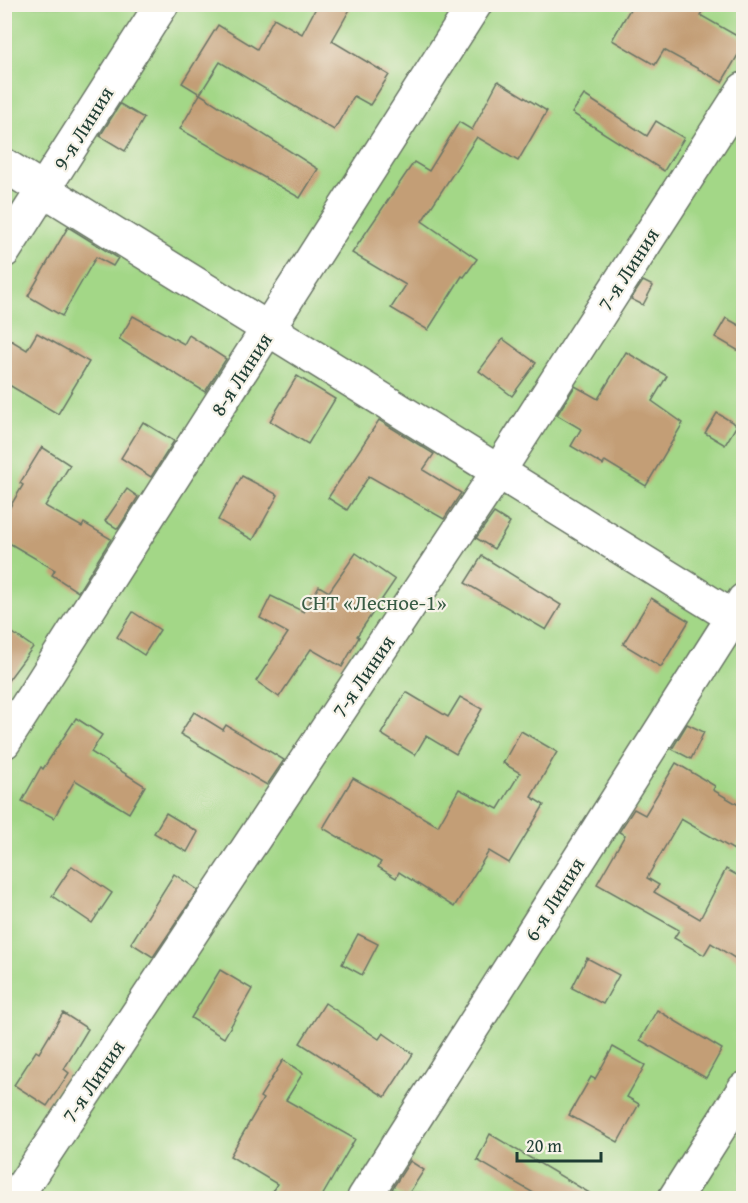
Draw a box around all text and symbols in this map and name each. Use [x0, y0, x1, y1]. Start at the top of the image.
street label: 9-я Линия [45, 80, 121, 176]
street label: 7-я Линия [589, 221, 667, 317]
street label: 8-я Линия [202, 326, 280, 422]
park label: СНТ «Лесное-1» [301, 587, 447, 618]
street label: 7-я Линия [324, 628, 402, 724]
street label: 6-я Линия [516, 851, 592, 947]
street label: 7-я Линия [54, 1033, 132, 1129]
scale bar [517, 1125, 601, 1163]
text: 20 m [526, 1132, 562, 1159]

